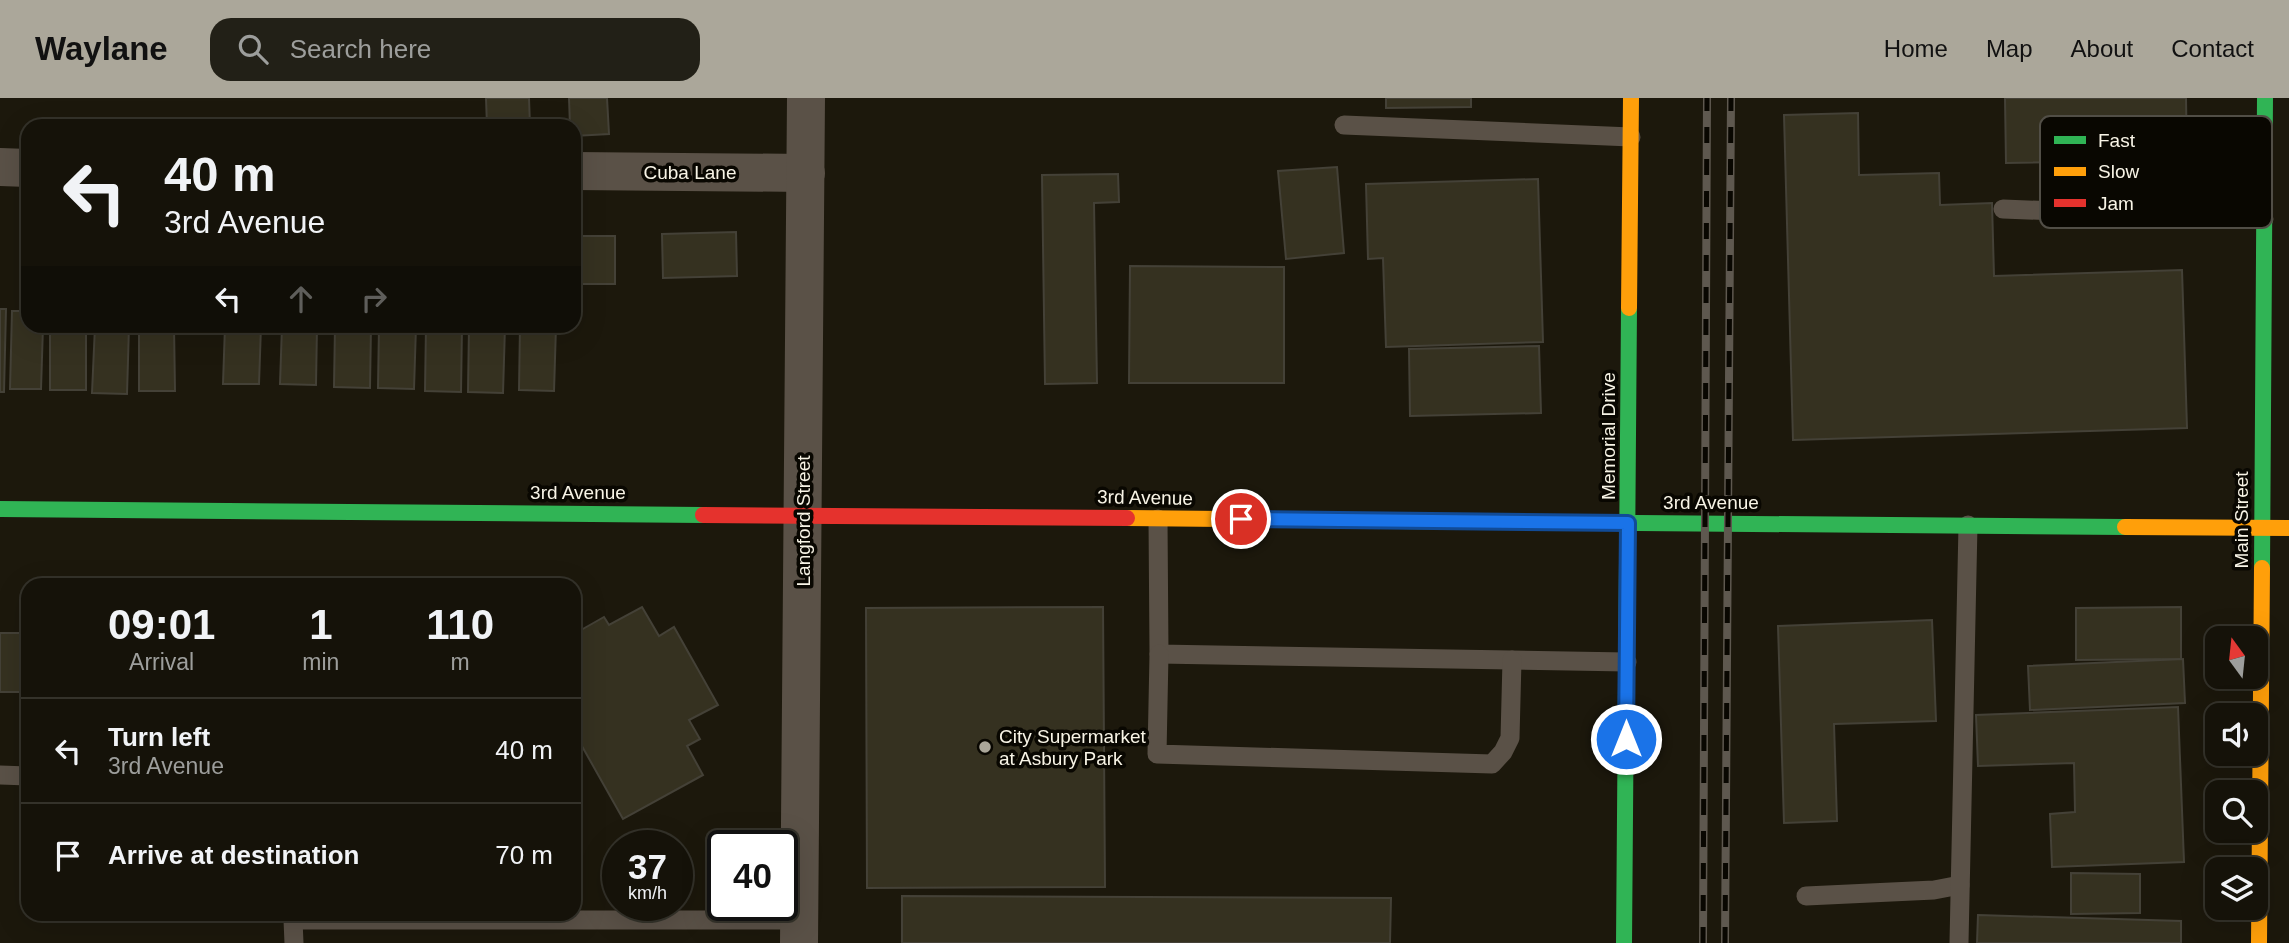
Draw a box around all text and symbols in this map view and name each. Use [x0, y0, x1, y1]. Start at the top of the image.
search box [210, 18, 700, 81]
text: Waylane [35, 30, 168, 67]
icon: search [234, 30, 272, 68]
text: Search here [290, 34, 431, 64]
text: Home [1884, 35, 1948, 62]
text: Map [1986, 35, 2033, 62]
text: About [2071, 35, 2133, 62]
text: Contact [2171, 35, 2254, 62]
legend [2040, 116, 2272, 228]
text: Fast [2098, 130, 2136, 151]
icon: left [49, 147, 140, 238]
text: 40 m [164, 147, 276, 201]
text: Slow [2098, 161, 2139, 182]
street label: Cuba Lane [644, 162, 736, 183]
text: Jam [2098, 193, 2134, 214]
text: 3rd Avenue [164, 204, 325, 240]
icon: left [209, 280, 247, 318]
icon: ahead [282, 280, 320, 318]
icon: right [355, 280, 393, 318]
street label: Memorial Drive [1598, 372, 1619, 500]
street label: Langford Street [793, 455, 814, 586]
street label: Main Street [2231, 471, 2252, 569]
street label: 3rd Avenue [530, 482, 626, 503]
street label: 3rd Avenue [1097, 486, 1193, 509]
pin [1211, 489, 1271, 549]
street label: 3rd Avenue [1663, 492, 1759, 513]
icon: arrive [1222, 500, 1260, 538]
text: 09:01 [108, 601, 215, 648]
text: 1 [309, 601, 333, 648]
text: 110 [426, 601, 494, 648]
north arrow [2205, 626, 2268, 690]
map controls [2205, 626, 2268, 920]
text: Arrival [129, 649, 194, 675]
text: min [302, 649, 339, 675]
text: m [451, 649, 470, 675]
position arrow [1589, 702, 1663, 776]
button: sound [2205, 703, 2268, 766]
text: Turn left [108, 722, 210, 752]
place label: City Supermarket at Asbury Park [999, 726, 1146, 769]
icon: left [49, 732, 87, 770]
text: 40 m [495, 735, 553, 765]
marker: City Supermarket at Asbury Park [977, 739, 993, 755]
text: 3rd Avenue [108, 753, 224, 779]
button: search [2205, 780, 2268, 843]
speed limit sign: 40 [707, 830, 798, 921]
icon: arrive [49, 837, 87, 875]
text: Arrive at destination [108, 840, 359, 870]
text: 70 m [495, 840, 553, 870]
text: 37 [628, 847, 667, 886]
button: layers [2205, 857, 2268, 920]
text: km/h [628, 883, 667, 903]

